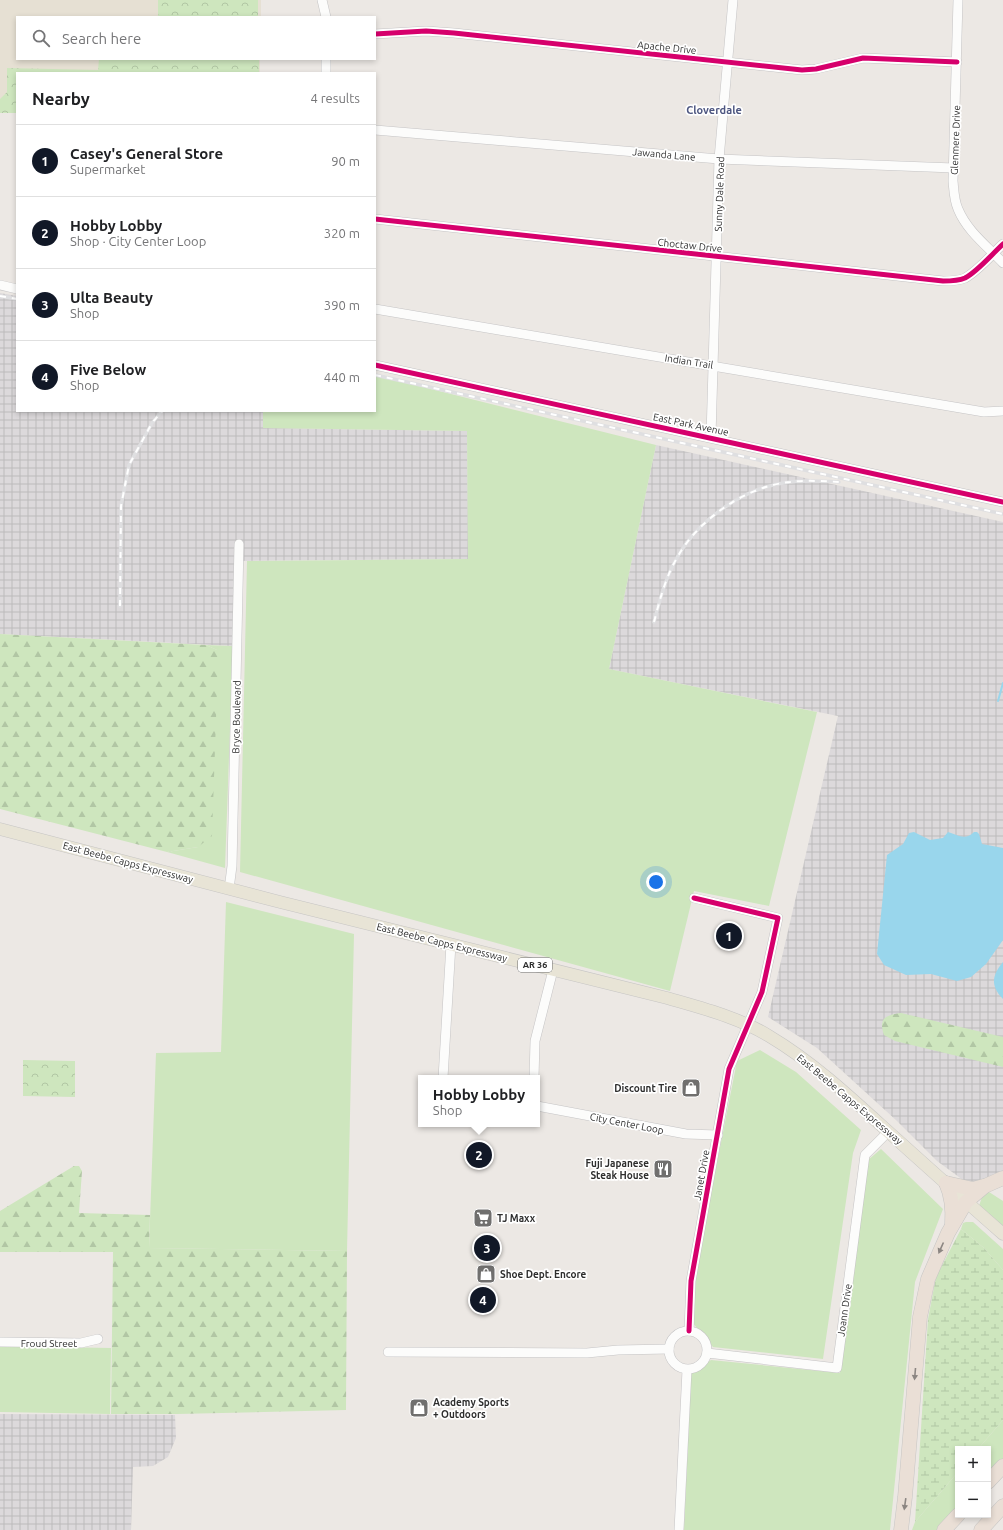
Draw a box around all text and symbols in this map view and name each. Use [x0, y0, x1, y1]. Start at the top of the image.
search box [16, 16, 376, 60]
icon: search [30, 27, 52, 49]
text: Search here [62, 30, 141, 47]
street label: Apache Drive [637, 39, 697, 56]
text: Nearby [32, 89, 90, 108]
text: 4 results [310, 91, 360, 105]
district label: Cloverdale [686, 104, 742, 116]
street label: Glenmere Drive [949, 105, 962, 175]
text: Casey's General Store [70, 145, 223, 162]
street label: Jawanda Lane [632, 146, 696, 163]
text: 1 [41, 154, 49, 168]
text: 90 m [331, 154, 360, 168]
street label: Sunny Dale Road [713, 156, 726, 232]
text: Supermarket [70, 162, 145, 176]
text: Hobby Lobby [70, 217, 162, 234]
text: 2 [41, 226, 49, 240]
text: 320 m [324, 226, 360, 240]
text: Shop · City Center Loop [70, 234, 206, 248]
street label: Choctaw Drive [657, 237, 723, 254]
text: Ulta Beauty [70, 289, 153, 306]
text: 3 [41, 298, 49, 312]
text: 390 m [324, 298, 360, 312]
text: Shop [70, 306, 99, 320]
street label: Indian Trail [664, 352, 714, 371]
text: Five Below [70, 361, 146, 378]
text: 4 [41, 370, 49, 384]
text: 440 m [324, 370, 360, 384]
text: Shop [70, 378, 99, 392]
street label: East Park Avenue [652, 411, 730, 438]
street label: Bryce Boulevard [230, 680, 243, 754]
street label: East Beebe Capps Expressway [62, 840, 194, 885]
your location [646, 872, 666, 892]
street label: East Beebe Capps Expressway [375, 921, 509, 964]
pin: 1 [716, 921, 742, 951]
road number: AR 36 [518, 958, 552, 972]
street label: East Beebe Capps Expressway [795, 1052, 905, 1147]
popup [418, 1075, 540, 1127]
shop icon: Discount Tire [680, 1077, 702, 1099]
place label: Discount Tire [614, 1083, 677, 1094]
text: Hobby Lobby [433, 1086, 525, 1103]
text: Shop [433, 1103, 462, 1117]
street label: City Center Loop [589, 1111, 665, 1136]
pin: 2 [466, 1140, 492, 1170]
street label: Janet Drive [692, 1149, 711, 1201]
place label: Fuji Japanese Steak House [585, 1158, 649, 1181]
restaurant icon: Fuji Japanese Steak House [652, 1158, 674, 1180]
supermarket icon: TJ Maxx [472, 1207, 494, 1229]
place label: TJ Maxx [497, 1213, 536, 1224]
pin: 3 [474, 1233, 500, 1263]
one-way arrow [938, 1243, 944, 1254]
shop icon: Shoe Dept. Encore [475, 1263, 497, 1285]
place label: Shoe Dept. Encore [500, 1269, 587, 1280]
street label: Joann Drive [835, 1283, 854, 1337]
pin: 4 [470, 1285, 496, 1315]
street label: Froud Street [21, 1338, 77, 1349]
one-way arrow [911, 1368, 918, 1380]
shop icon: Academy Sports + Outdoors [408, 1397, 430, 1419]
place label: Academy Sports + Outdoors [433, 1397, 509, 1420]
map controls [955, 1446, 991, 1518]
button: + [955, 1446, 991, 1482]
button: − [955, 1482, 991, 1518]
one-way arrow [901, 1498, 908, 1510]

